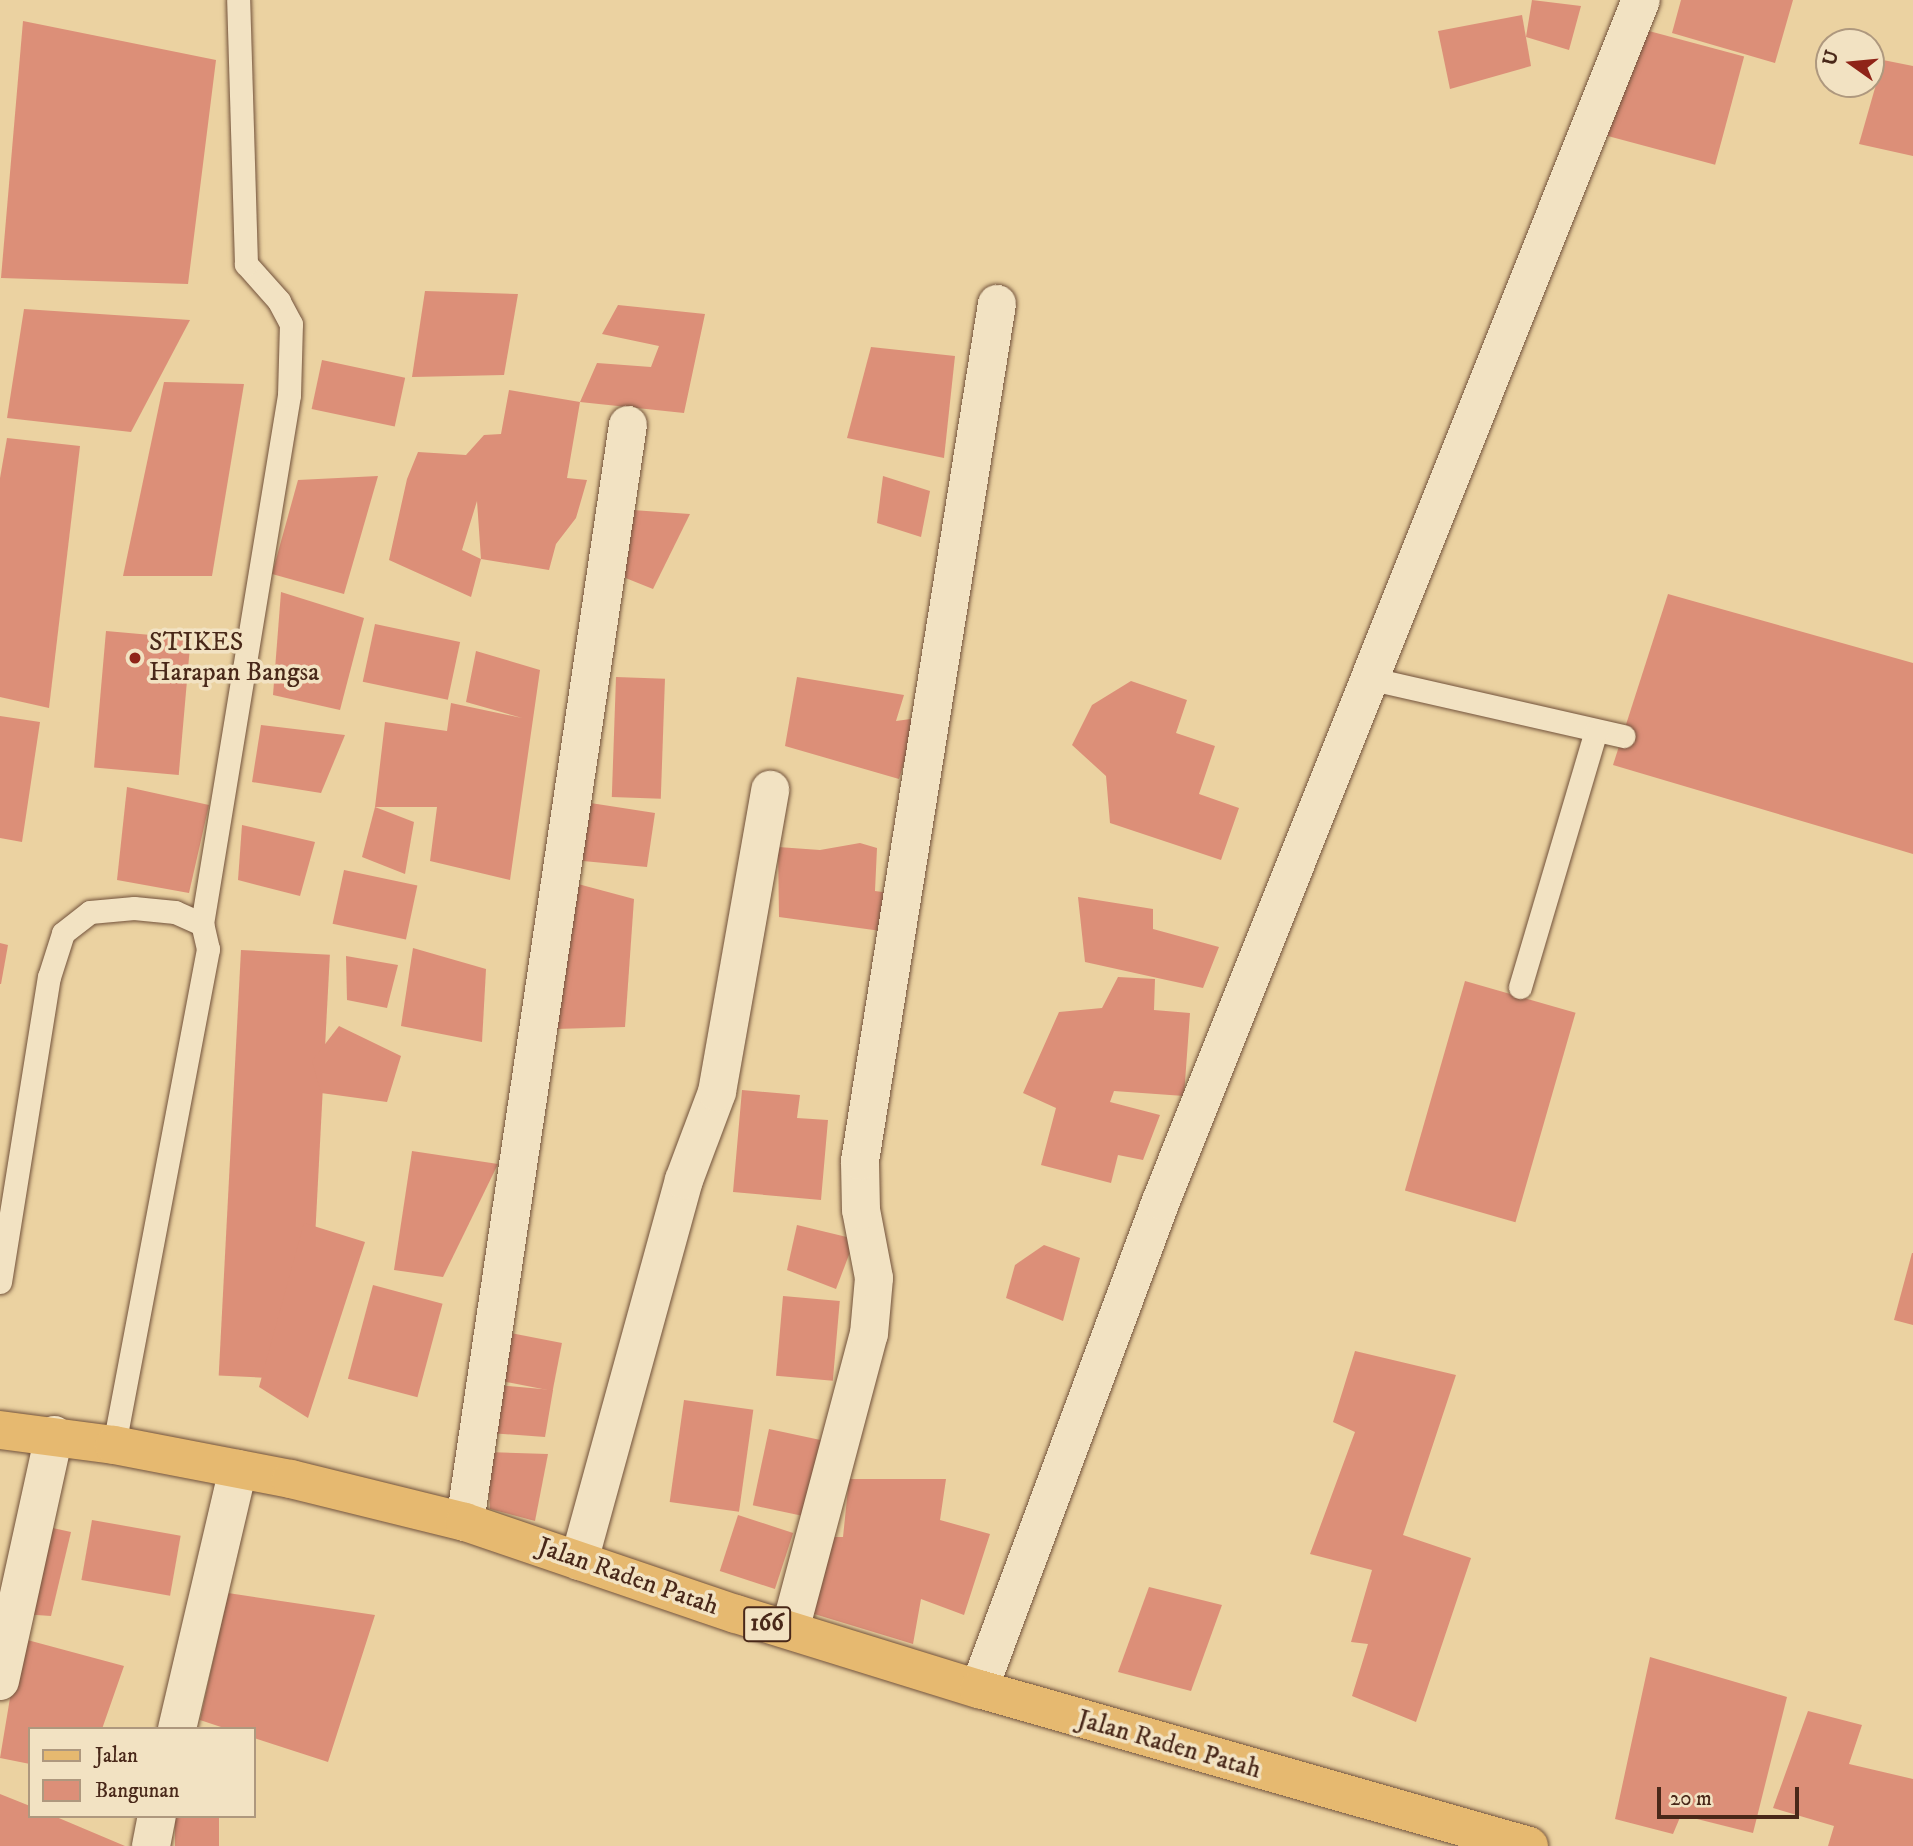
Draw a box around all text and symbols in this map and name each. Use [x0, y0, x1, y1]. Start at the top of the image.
north arrow [1815, 28, 1885, 98]
text: U [1818, 48, 1844, 68]
place label: STIKES Harapan Bangsa [149, 627, 319, 688]
marker: STIKES Harapan Bangsa [127, 650, 143, 666]
street label: Jalan Raden Patah [533, 1531, 723, 1623]
road number: 166 [742, 1604, 792, 1644]
street label: Jalan Raden Patah [1074, 1704, 1264, 1786]
legend [28, 1727, 256, 1818]
text: Jalan [95, 1743, 138, 1769]
scale bar [1661, 1772, 1803, 1816]
text: Bangunan [95, 1778, 179, 1804]
text: 20 m [1670, 1786, 1712, 1812]

